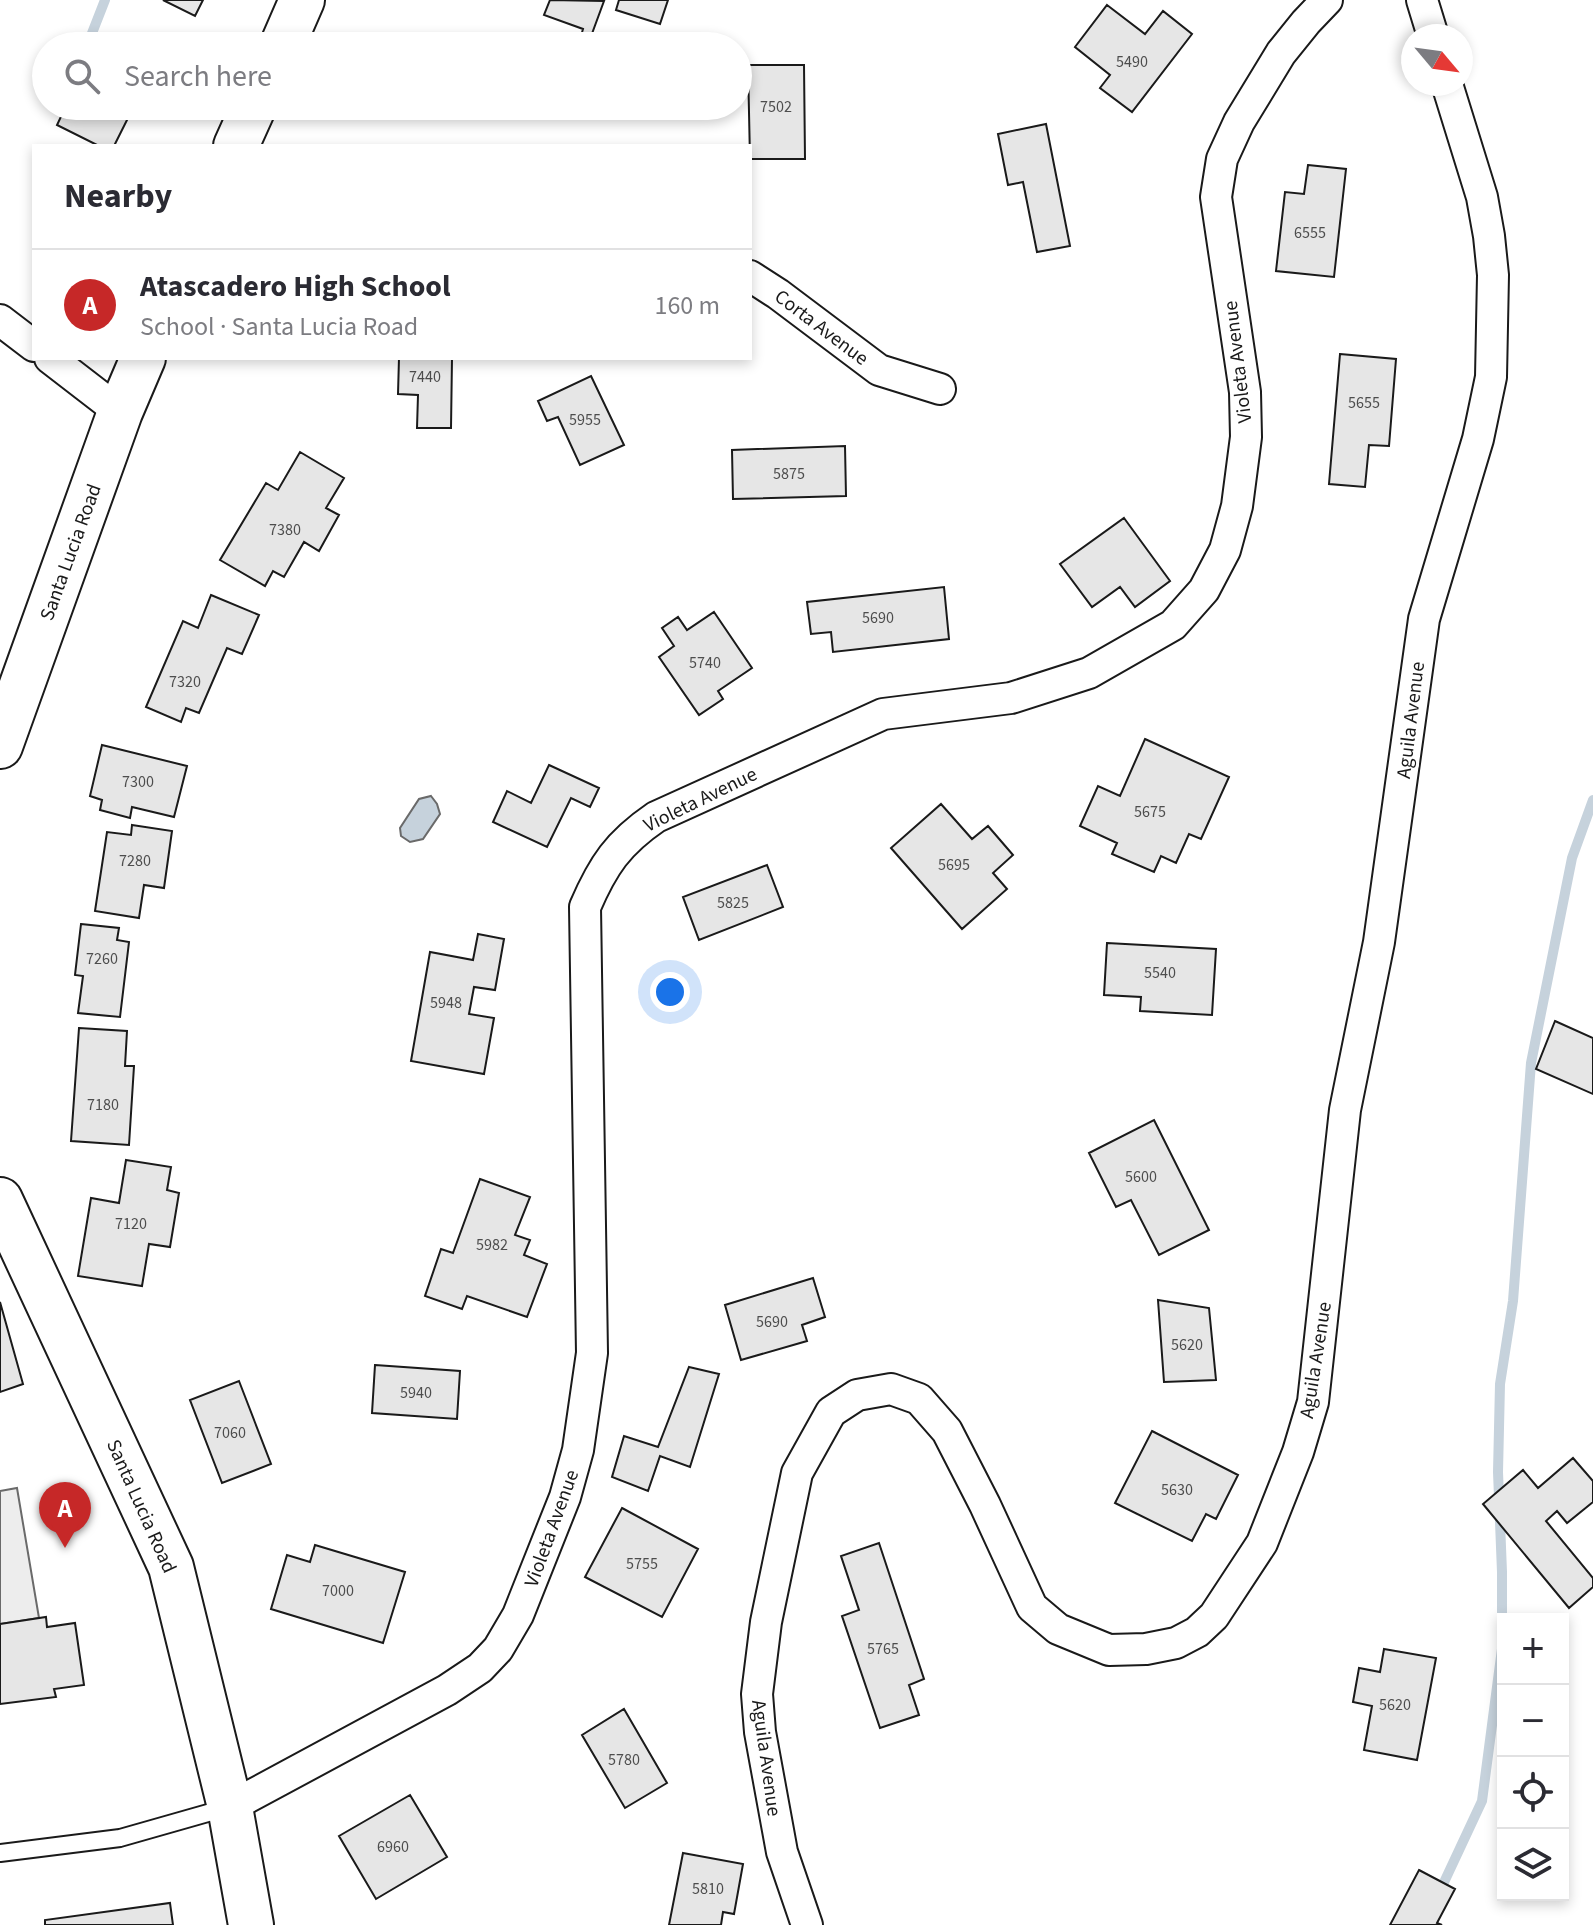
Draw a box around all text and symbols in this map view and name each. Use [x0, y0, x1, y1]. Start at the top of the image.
north arrow [1401, 24, 1473, 96]
search box [32, 32, 752, 120]
house number: 5490 [1116, 51, 1148, 73]
icon: search [60, 54, 104, 98]
text: Search here [124, 55, 272, 98]
house number: 7502 [760, 96, 792, 118]
text: Nearby [64, 172, 172, 221]
house number: 6555 [1294, 222, 1326, 244]
text: Atascadero High School [140, 265, 451, 308]
street label: Corta Avenue [769, 283, 874, 373]
text: A [83, 287, 97, 324]
text: 160 m [654, 287, 720, 324]
street label: Violeta Avenue [1217, 299, 1259, 425]
text: School · Santa Lucia Road [140, 308, 418, 345]
house number: 7440 [409, 366, 441, 388]
house number: 5655 [1348, 392, 1380, 414]
house number: 5955 [569, 409, 601, 431]
house number: 5875 [773, 463, 805, 485]
street label: Santa Lucia Road [33, 480, 109, 625]
house number: 7380 [269, 519, 301, 541]
house number: 5690 [862, 607, 894, 629]
house number: 5740 [689, 652, 721, 674]
street label: Aguila Avenue [1390, 660, 1432, 780]
house number: 7320 [169, 671, 201, 693]
street label: Violeta Avenue [639, 760, 762, 839]
house number: 7300 [122, 771, 154, 793]
house number: 5675 [1134, 801, 1166, 823]
house number: 7280 [119, 850, 151, 872]
house number: 5695 [938, 854, 970, 876]
house number: 5825 [717, 892, 749, 914]
house number: 7260 [86, 948, 118, 970]
house number: 5540 [1144, 962, 1176, 984]
your location [650, 972, 690, 1012]
house number: 5948 [430, 992, 462, 1014]
house number: 7180 [87, 1094, 119, 1116]
house number: 5600 [1125, 1166, 1157, 1188]
house number: 7120 [115, 1213, 147, 1235]
house number: 5982 [476, 1234, 508, 1256]
street label: Aguila Avenue [1293, 1300, 1339, 1420]
house number: 5690 [756, 1311, 788, 1333]
house number: 5620 [1171, 1334, 1203, 1356]
house number: 5940 [400, 1382, 432, 1404]
house number: 7060 [214, 1422, 246, 1444]
street label: Santa Lucia Road [99, 1435, 183, 1578]
street label: Violeta Avenue [518, 1466, 586, 1591]
house number: 5630 [1161, 1479, 1193, 1501]
pin: A [39, 1482, 91, 1548]
house number: 5755 [626, 1553, 658, 1575]
house number: 7000 [322, 1580, 354, 1602]
map controls [1497, 1613, 1569, 1901]
button: + [1497, 1613, 1569, 1685]
house number: 5765 [867, 1638, 899, 1660]
button: − [1497, 1685, 1569, 1757]
house number: 5620 [1379, 1694, 1411, 1716]
street label: Aguila Avenue [744, 1698, 788, 1818]
house number: 5780 [608, 1749, 640, 1771]
button: locate [1497, 1757, 1569, 1829]
button: layers [1497, 1829, 1569, 1901]
house number: 6960 [377, 1836, 409, 1858]
house number: 5810 [692, 1878, 724, 1900]

